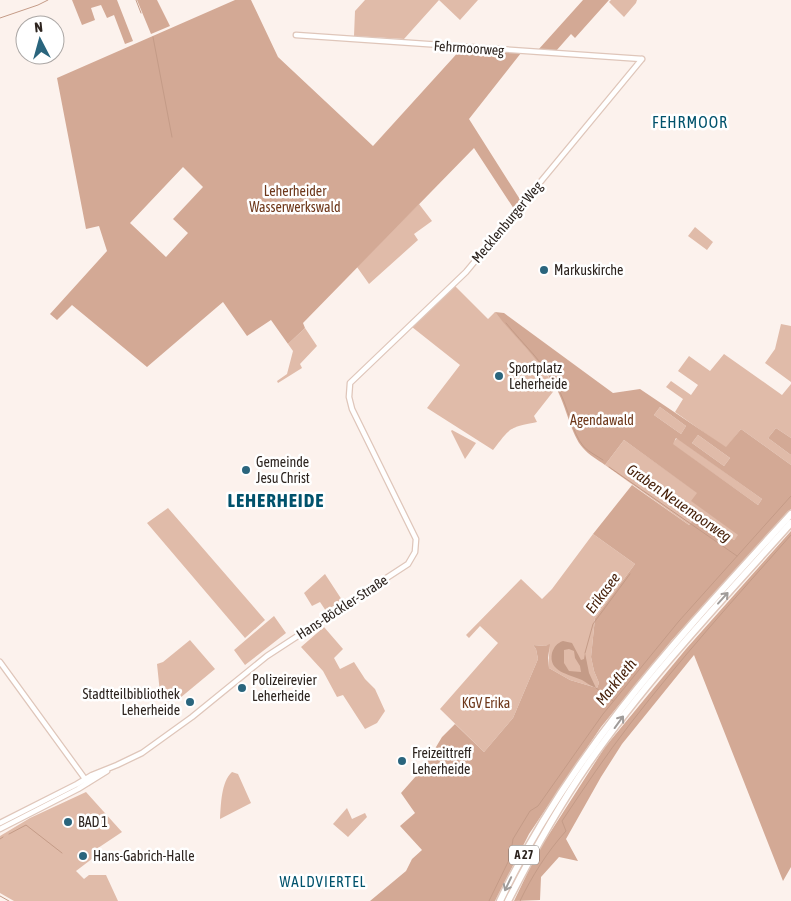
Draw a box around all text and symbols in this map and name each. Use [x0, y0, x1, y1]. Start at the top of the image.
north arrow [15, 15, 65, 65]
text: N [34, 19, 44, 35]
street label: Fehrmoorweg [433, 38, 505, 58]
district label: FEHRMOOR [652, 113, 728, 131]
street label: Mecklenburger Weg [468, 178, 546, 266]
park label: Leherheider Wasserwerkswald [249, 183, 341, 215]
place label: Markuskirche [554, 262, 623, 278]
marker: Markuskirche [538, 264, 550, 276]
place label: Sportplatz Leherheide [509, 360, 567, 392]
marker: Sportplatz Leherheide [493, 370, 505, 382]
park label: Agendawald [570, 412, 634, 428]
place label: Gemeinde Jesu Christ [256, 454, 310, 486]
water label: Graben Neuemoorweg [624, 460, 735, 545]
marker: Gemeinde Jesu Christ [240, 464, 252, 476]
district label: LEHERHEIDE [228, 489, 324, 511]
water label: Erikasee [582, 569, 623, 616]
street label: Hans-Böckler-Straße [294, 572, 390, 642]
one-way arrow [718, 591, 729, 604]
water label: Markfleth [592, 655, 639, 708]
place label: Polizeirevier Leherheide [252, 672, 317, 704]
marker: Polizeirevier Leherheide [236, 682, 248, 694]
place label: Stadtteilbibliothek Leherheide [82, 686, 180, 718]
park label: KGV Erika [462, 695, 510, 711]
marker: Stadtteilbibliothek Leherheide [184, 696, 196, 708]
one-way arrow [614, 715, 624, 729]
place label: Freizeittreff Leherheide [412, 745, 472, 777]
marker: Freizeittreff Leherheide [396, 755, 408, 767]
place label: BAD 1 [78, 814, 108, 830]
marker: BAD 1 [62, 816, 74, 828]
road number: A 27 [509, 846, 539, 864]
place label: Hans-Gabrich-Halle [93, 848, 195, 864]
marker: Hans-Gabrich-Halle [77, 850, 89, 862]
district label: WALDVIERTEL [280, 873, 366, 890]
one-way arrow [503, 876, 513, 891]

